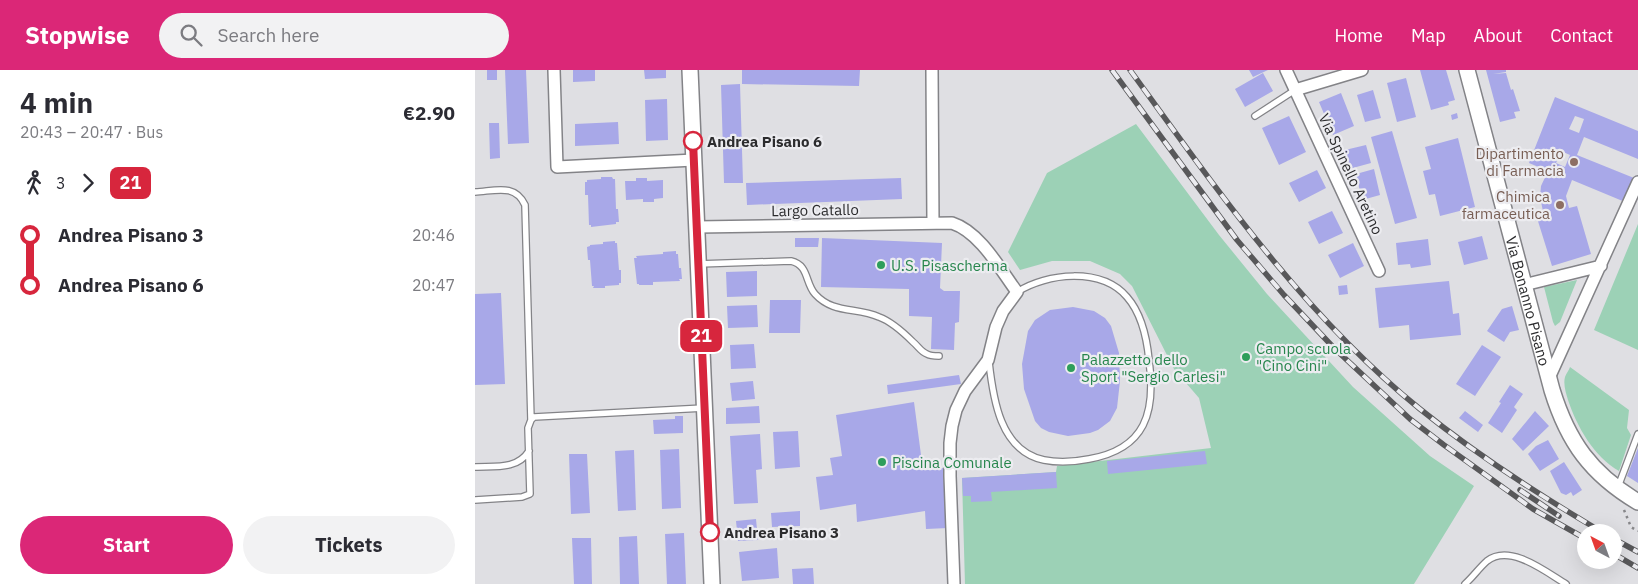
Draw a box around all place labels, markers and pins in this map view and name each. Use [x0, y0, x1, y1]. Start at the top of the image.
marker: Andrea Pisano 6 [683, 131, 703, 151]
place label: Andrea Pisano 6 [707, 132, 822, 151]
place label: Dipartimento di Farmacia [1475, 144, 1564, 180]
marker: Dipartimento di Farmacia [1568, 156, 1580, 168]
place label: Chimica farmaceutica [1462, 187, 1550, 223]
marker: Chimica farmaceutica [1554, 199, 1566, 211]
place label: U.S. Pisascherma [891, 256, 1008, 275]
marker: U.S. Pisascherma [875, 259, 887, 271]
place label: Campo scuola "Cino Cini" [1256, 339, 1351, 375]
place label: Palazzetto dello Sport "Sergio Carlesi" [1081, 350, 1226, 386]
marker: Campo scuola "Cino Cini" [1240, 351, 1252, 363]
marker: Palazzetto dello Sport "Sergio Carlesi" [1065, 362, 1077, 374]
place label: Piscina Comunale [892, 453, 1012, 472]
marker: Piscina Comunale [876, 456, 888, 468]
marker: Andrea Pisano 3 [700, 522, 720, 542]
place label: Andrea Pisano 3 [724, 523, 839, 542]

